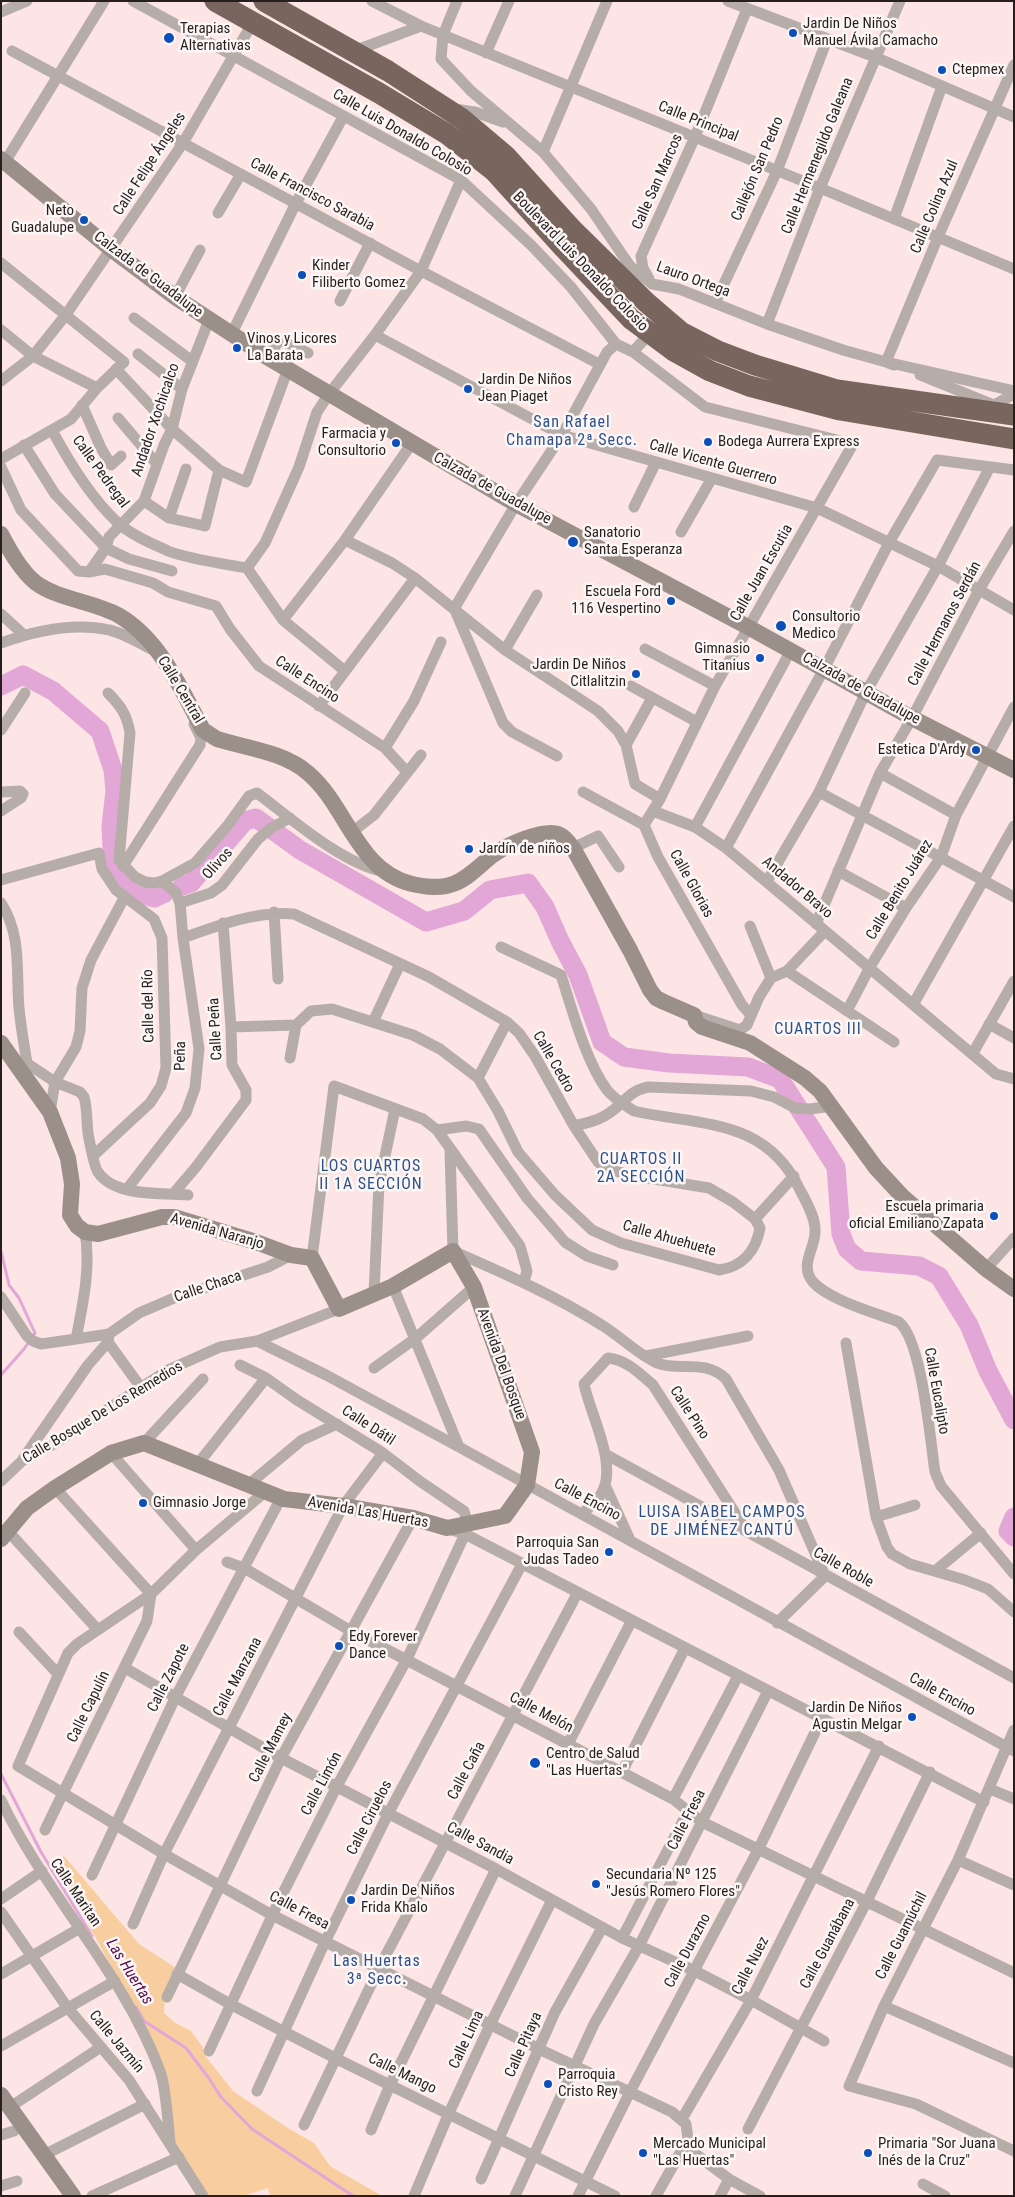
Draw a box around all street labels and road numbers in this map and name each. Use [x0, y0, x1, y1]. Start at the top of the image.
street label: Calle Hermenegildo Galeana [778, 75, 858, 237]
street label: Calle Luis Donaldo Colosio [329, 86, 475, 180]
street label: Calle Principal [655, 98, 741, 146]
street label: Calle Felipe Ángeles [110, 109, 190, 219]
street label: Callejón San Pedro [728, 114, 788, 224]
street label: Calle San Marcos [629, 131, 687, 233]
street label: Calle Francisco Sarabia [247, 155, 377, 235]
street label: Calle Colina Azul [907, 158, 963, 256]
street label: Boulevard Luis Donaldo Colosio [509, 188, 651, 336]
street label: Calzada de Guadalupe [90, 228, 206, 322]
street label: Lauro Ortega [654, 258, 732, 302]
street label: Andador Xochicalco [128, 361, 184, 479]
street label: Calle Pedregal [68, 432, 132, 512]
street label: Calle Vicente Guerrero [647, 436, 779, 490]
street label: Calzada de Guadalupe [430, 449, 554, 529]
street label: Calle Juan Escutia [727, 521, 797, 625]
street label: Calle Hermanos Serdán [905, 559, 985, 689]
street label: Calzada de Guadalupe [799, 649, 923, 729]
street label: Calle Central [153, 653, 207, 727]
street label: Calle Encino [272, 653, 342, 707]
street label: Calle Benito Juárez [863, 837, 937, 943]
street label: Olivos [199, 844, 237, 884]
street label: Calle Glorias [665, 847, 717, 921]
street label: Andador Bravo [758, 853, 836, 923]
street label: Calle del Río [139, 969, 159, 1043]
street label: Calle Peña [205, 997, 227, 1061]
street label: Calle Cedro [528, 1028, 578, 1096]
street label: Peña [172, 1041, 190, 1071]
street label: Avenida Naranjo [168, 1210, 266, 1254]
street label: Calle Ahuehuete [620, 1217, 718, 1261]
street label: Calle Chaca [172, 1267, 244, 1307]
street label: Avenida Del Bosque [472, 1306, 530, 1422]
street label: Calle Eucalipto [920, 1346, 952, 1436]
street label: Calle Bosque De Los Remedios [20, 1358, 186, 1468]
street label: Calle Pino [665, 1383, 713, 1443]
street label: Calle Dátil [338, 1402, 398, 1450]
street label: Calle Encino [551, 1475, 623, 1525]
street label: Avenida Las Huertas [306, 1494, 430, 1532]
street label: Calle Roble [810, 1544, 876, 1592]
street label: Calle Manzana [210, 1634, 266, 1720]
street label: Calle Zapote [144, 1641, 194, 1715]
street label: Calle Capulín [64, 1668, 114, 1746]
street label: Calle Encino [906, 1669, 978, 1721]
street label: Calle Melón [506, 1689, 576, 1737]
street label: Calle Mamey [246, 1710, 296, 1786]
street label: Calle Caña [444, 1739, 490, 1803]
street label: Calle Limón [298, 1749, 346, 1819]
street label: Calle Ciruelos [343, 1778, 397, 1858]
street label: Calle Fresa [664, 1787, 710, 1853]
street label: Calle Sandia [443, 1819, 517, 1869]
street label: Calle Maritan [46, 1855, 104, 1931]
street label: Calle Fresa [266, 1888, 332, 1934]
street label: Calle Guamúchil [872, 1889, 932, 1983]
street label: Calle Guanábana [797, 1896, 859, 1992]
street label: Calle Durazno [661, 1911, 715, 1991]
street label: Calle Nuez [729, 1934, 773, 1998]
street label: Calle Jazmín [85, 2007, 147, 2077]
street label: Calle Lima [446, 2008, 488, 2072]
street label: Calle Pitaya [502, 2010, 546, 2080]
street label: Calle Mango [365, 2050, 439, 2098]

